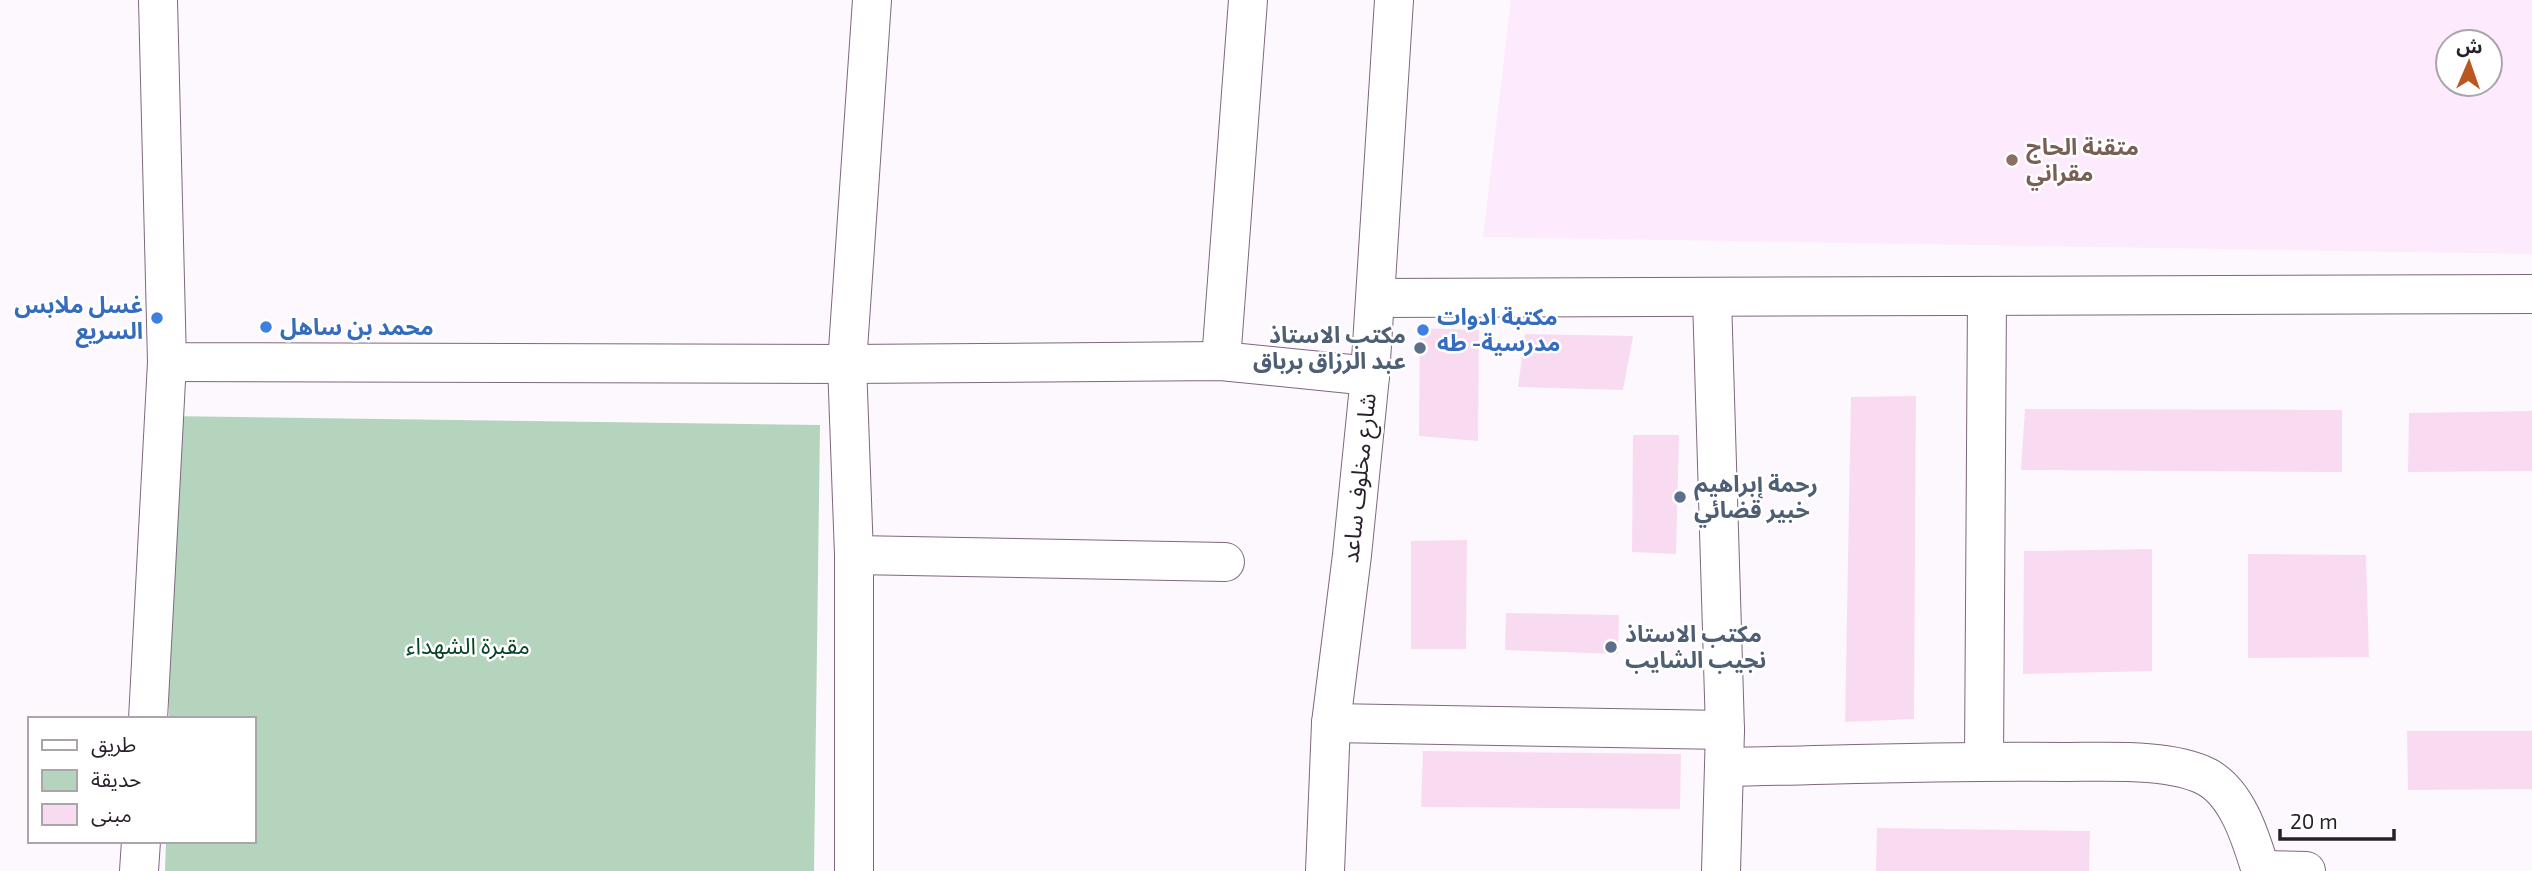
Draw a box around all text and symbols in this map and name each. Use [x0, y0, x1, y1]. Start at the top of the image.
north arrow [2434, 28, 2504, 98]
text: ش [2456, 34, 2483, 57]
place label: متقنة الحاج مقراني [2026, 132, 2139, 191]
marker: متقنة الحاج مقراني [2004, 152, 2020, 168]
place label: غسل ملابس السريع [14, 290, 143, 348]
place label: مكتبة ادوات مدرسية- طه [1437, 302, 1561, 357]
marker: غسل ملابس السريع [149, 310, 165, 326]
place label: محمد بن ساهل [280, 312, 434, 341]
marker: محمد بن ساهل [258, 319, 274, 335]
place label: مكتب الاستاذ عبد الرزاق برباق [1253, 320, 1406, 375]
marker: مكتبة ادوات مدرسية- طه [1415, 322, 1431, 338]
marker: مكتب الاستاذ عبد الرزاق برباق [1412, 340, 1428, 356]
street label: شارع مخلوف ساعد [1335, 392, 1385, 565]
place label: رحمة إبراهيم خبير قضائي [1694, 469, 1818, 528]
marker: رحمة إبراهيم خبير قضائي [1672, 489, 1688, 505]
place label: مكتب الاستاذ نجيب الشايب [1625, 619, 1766, 674]
park label: مقبرة الشهداء [406, 631, 530, 660]
marker: مكتب الاستاذ نجيب الشايب [1603, 639, 1619, 655]
legend [28, 717, 256, 843]
text: طريق [91, 731, 136, 758]
text: حديقة [91, 766, 141, 791]
scale bar [2280, 798, 2394, 842]
text: مبنى [91, 801, 132, 827]
text: 20 m [2290, 808, 2338, 833]

